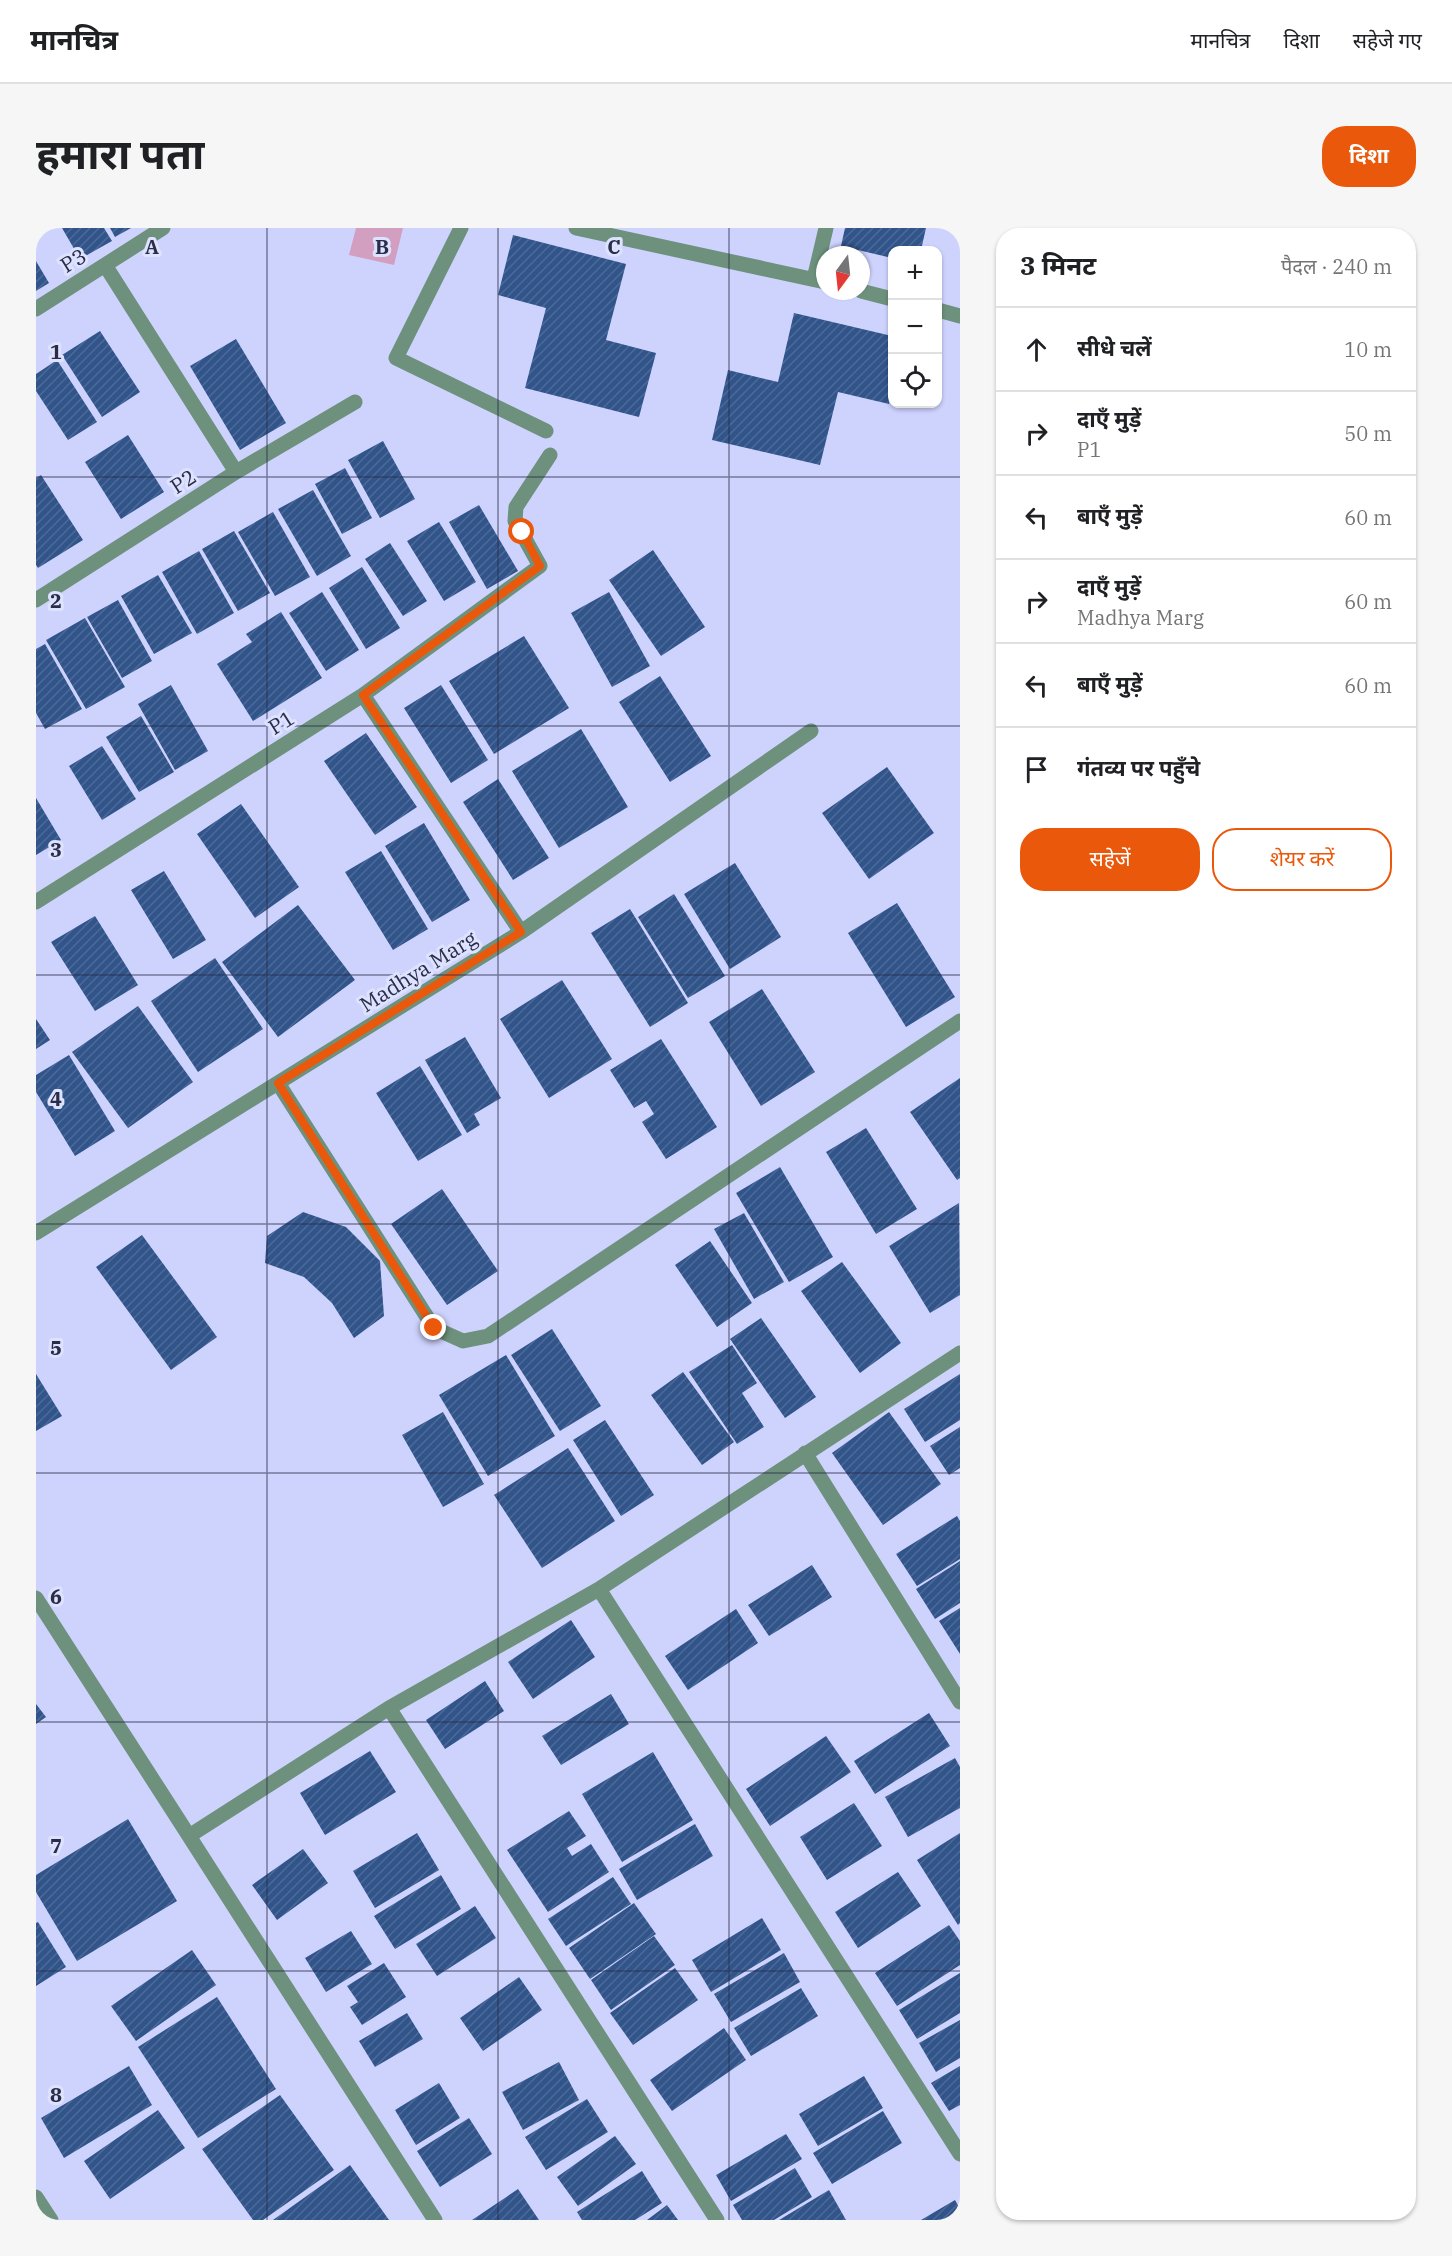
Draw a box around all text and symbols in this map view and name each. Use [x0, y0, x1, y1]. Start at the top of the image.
text: मानचित्र [30, 21, 118, 58]
text: मानचित्र [1190, 26, 1250, 54]
text: दिशा [1283, 26, 1320, 54]
text: सहेजे गए [1353, 26, 1422, 54]
text: हमारा पता [36, 126, 204, 181]
button: दिशा [1322, 126, 1416, 187]
text: A [145, 233, 159, 260]
text: B [375, 233, 389, 260]
text: C [607, 233, 621, 260]
street label: P3 [55, 241, 91, 279]
north arrow [816, 246, 870, 300]
map controls [888, 246, 942, 408]
button: + [888, 246, 942, 300]
text: 3 मिनट [1020, 248, 1096, 282]
text: पैदल · 240 m [1281, 253, 1392, 280]
button: − [888, 300, 942, 354]
icon: ahead [1020, 333, 1053, 366]
text: सीधे चलें [1077, 333, 1151, 362]
text: 10 m [1344, 336, 1392, 363]
text: 1 [50, 338, 62, 365]
button: locate [888, 354, 942, 408]
text: दाएँ मुड़ें [1077, 404, 1141, 433]
icon: right [1020, 417, 1053, 450]
text: 50 m [1344, 420, 1392, 447]
text: P1 [1077, 436, 1102, 463]
street label: P2 [165, 462, 201, 500]
icon: left [1020, 501, 1053, 534]
text: बाएँ मुड़ें [1077, 501, 1142, 530]
text: 60 m [1344, 504, 1392, 531]
route start [508, 518, 534, 544]
text: दाएँ मुड़ें [1077, 572, 1141, 601]
icon: right [1020, 585, 1053, 618]
text: 2 [50, 587, 62, 614]
text: 60 m [1344, 588, 1392, 615]
text: Madhya Marg [1077, 604, 1204, 631]
icon: left [1020, 669, 1053, 702]
text: बाएँ मुड़ें [1077, 669, 1142, 698]
text: 60 m [1344, 672, 1392, 699]
street label: P1 [263, 703, 299, 741]
icon: arrive [1020, 753, 1053, 786]
text: गंतव्य पर पहुँचे [1077, 753, 1200, 782]
button: सहेजें [1020, 828, 1200, 891]
button: शेयर करें [1212, 828, 1392, 891]
text: 3 [50, 836, 62, 863]
street label: Madhya Marg [354, 924, 482, 1018]
text: 4 [50, 1085, 62, 1112]
route end [420, 1314, 446, 1340]
text: 5 [50, 1334, 62, 1361]
text: 6 [50, 1583, 62, 1610]
text: 7 [50, 1832, 62, 1859]
text: 8 [50, 2081, 62, 2108]

